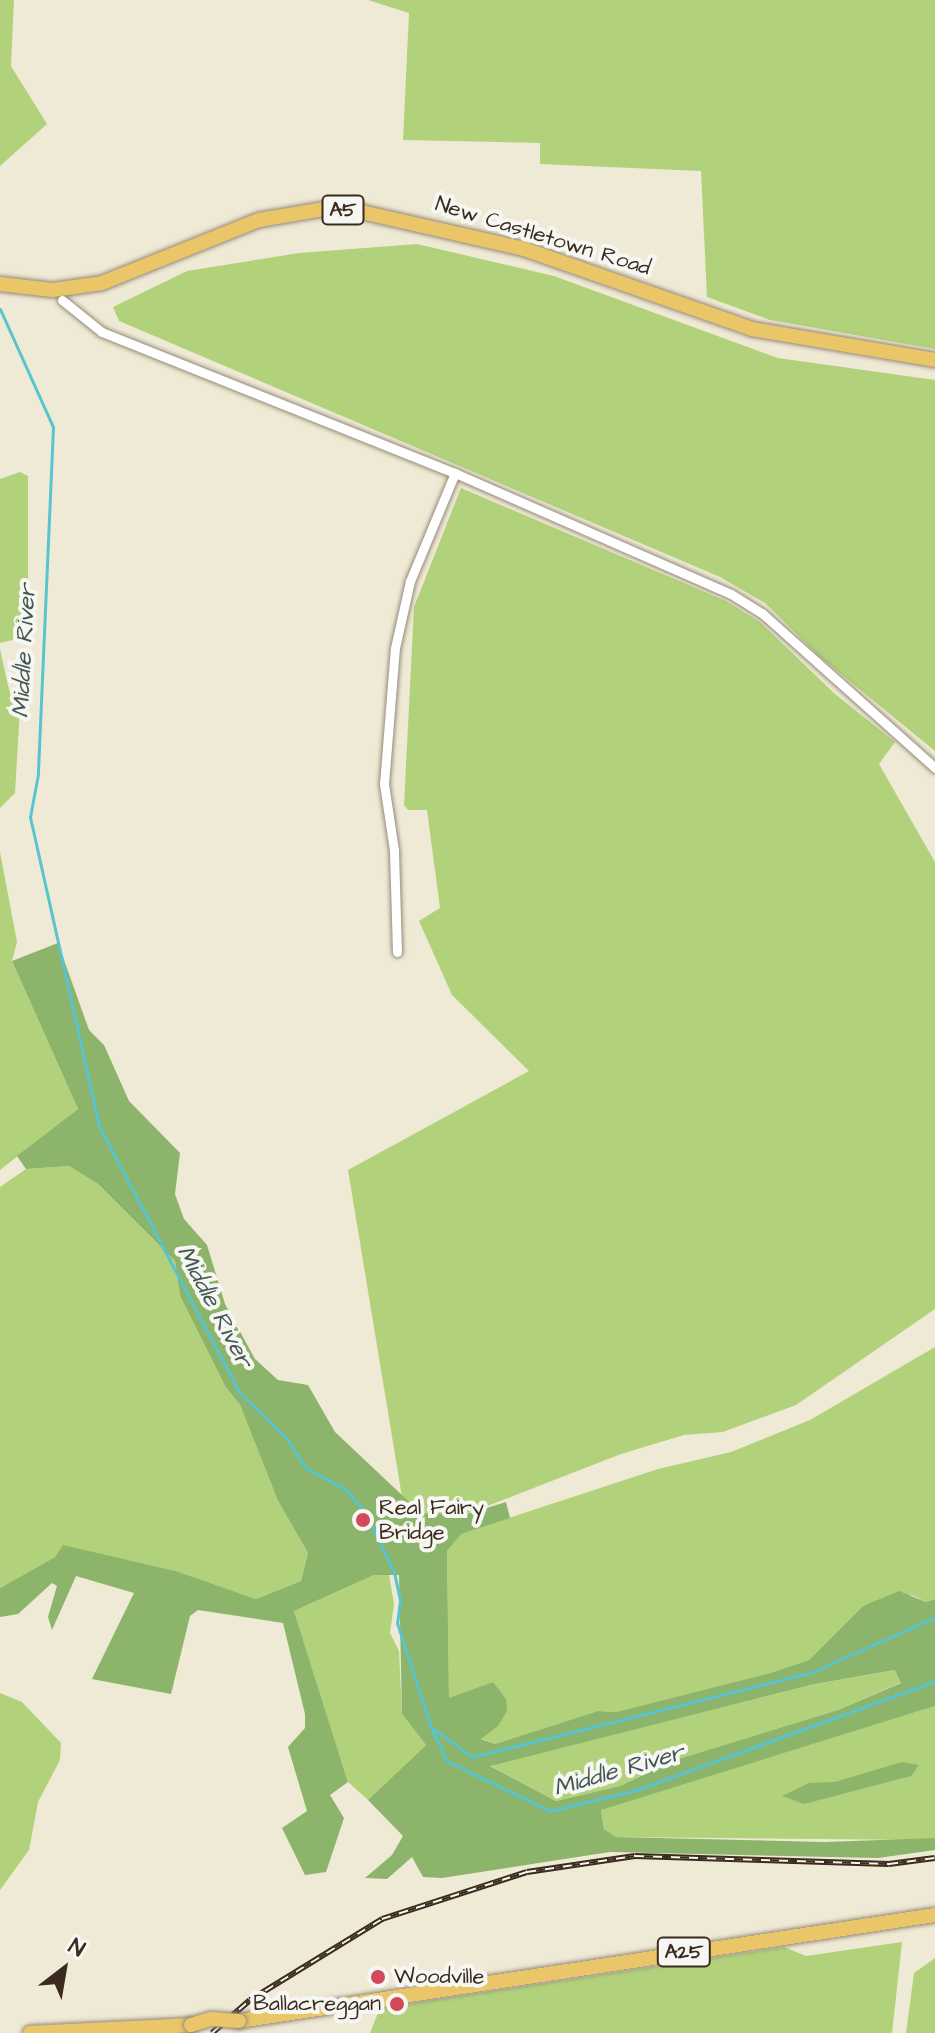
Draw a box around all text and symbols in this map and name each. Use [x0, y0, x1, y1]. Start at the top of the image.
street label: New Castletown Road [432, 191, 654, 281]
road number: A5 [321, 194, 365, 226]
water label: Middle River [7, 583, 43, 719]
water label: Middle River [170, 1241, 258, 1373]
place label: Real Fairy Bridge [379, 1494, 484, 1546]
marker: Real Fairy Bridge [354, 1511, 372, 1529]
water label: Middle River [551, 1739, 687, 1803]
north arrow [24, 1929, 104, 2009]
text: N [63, 1931, 91, 1965]
road number: A25 [656, 1936, 712, 1968]
place label: Woodville [394, 1964, 484, 1990]
marker: Woodville [369, 1968, 387, 1986]
place label: Ballacreggan [253, 1991, 381, 2017]
marker: Ballacreggan [388, 1995, 406, 2013]

